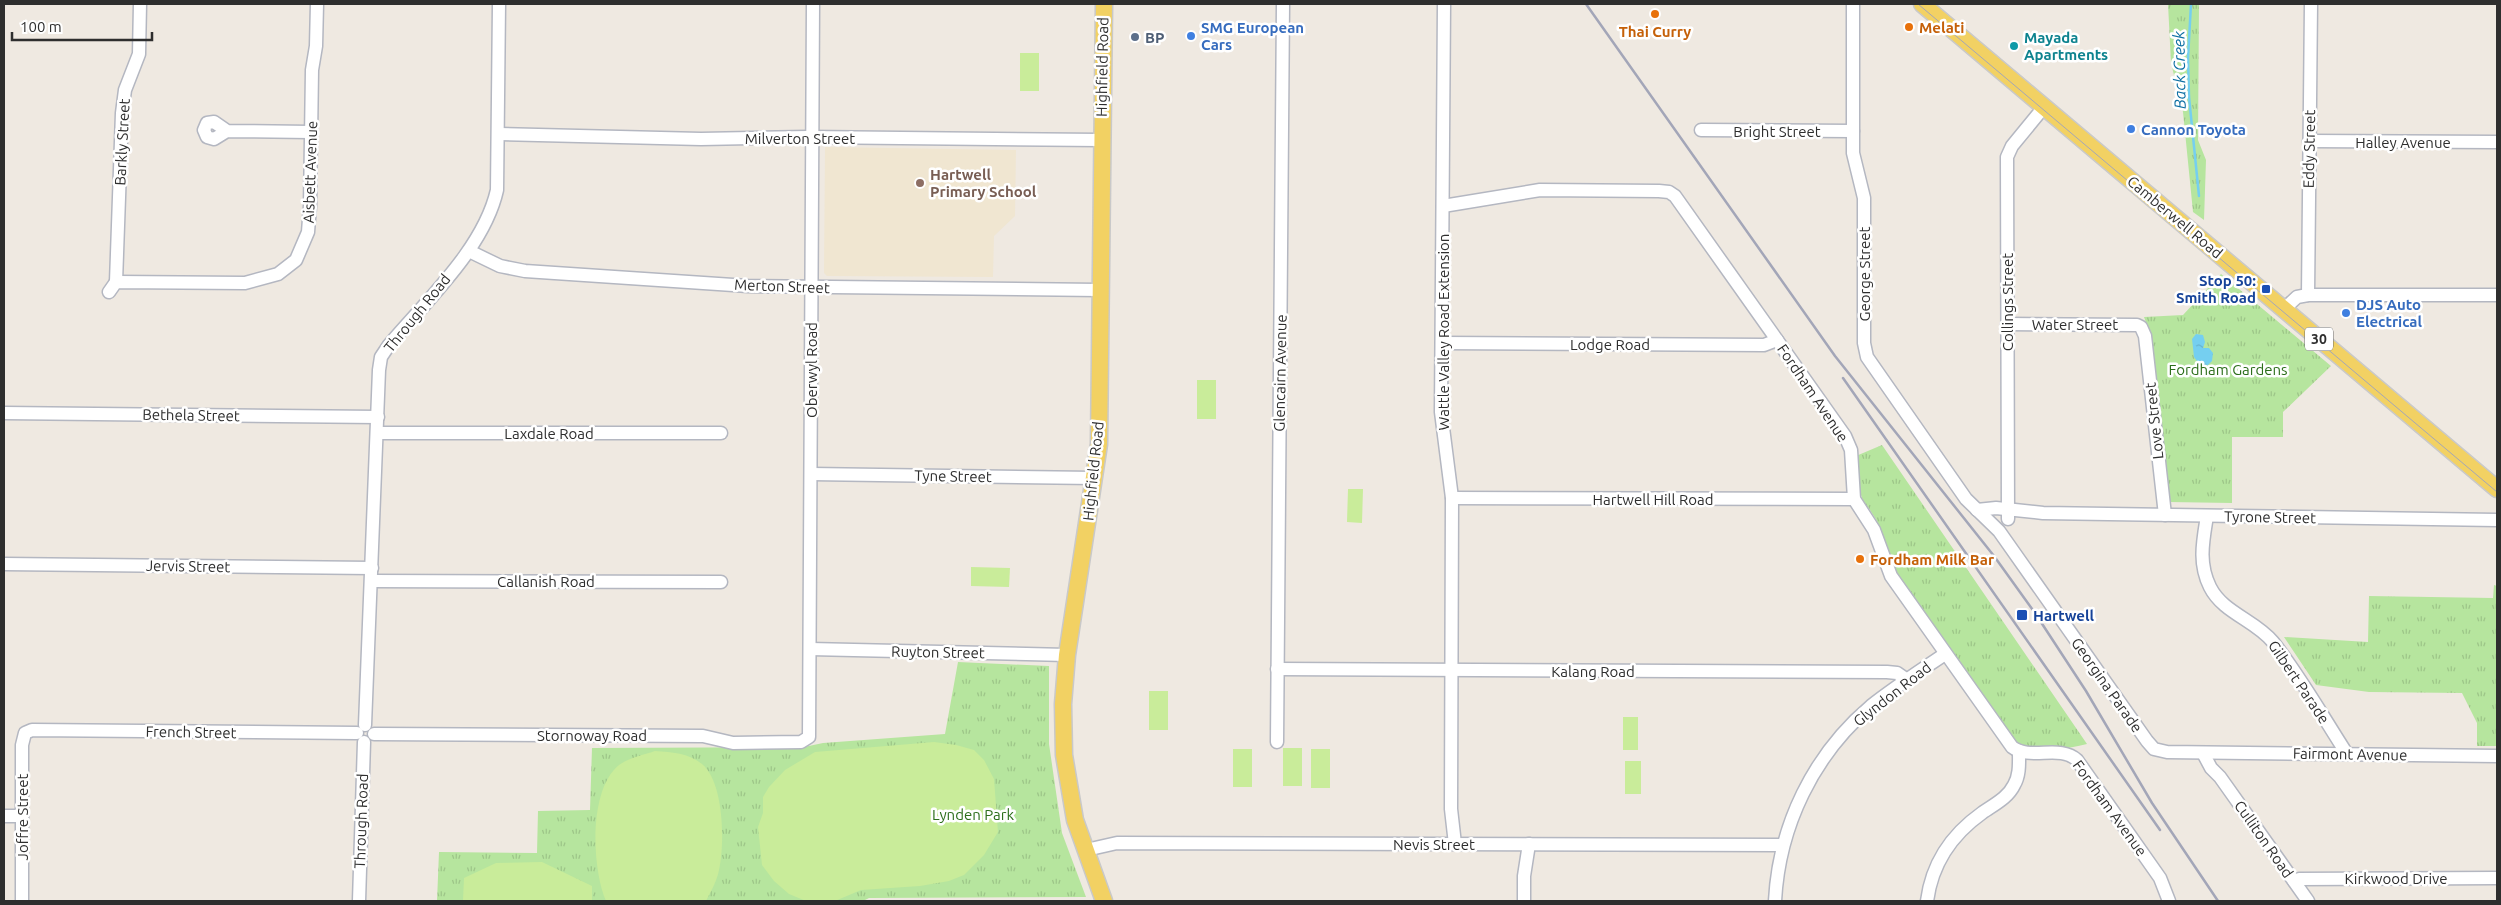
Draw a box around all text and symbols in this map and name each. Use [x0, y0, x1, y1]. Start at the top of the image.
marker: Thai Curry [1649, 8, 1661, 20]
scale bar [12, 10, 152, 42]
street label: Highfield Road [1093, 17, 1111, 117]
text: 100 m [20, 18, 62, 35]
place label: SMG European Cars [1201, 19, 1304, 53]
place label: Melati [1919, 19, 1965, 36]
marker: Melati [1903, 21, 1915, 33]
place label: Thai Curry [1619, 23, 1691, 40]
place label: BP [1145, 29, 1164, 46]
place label: Mayada Apartments [2024, 29, 2108, 63]
marker: SMG European Cars [1185, 30, 1197, 42]
water label: Back Creek [2169, 30, 2189, 109]
marker: BP [1129, 31, 1141, 43]
marker: Mayada Apartments [2008, 40, 2020, 52]
street label: Barkly Street [111, 98, 133, 186]
street label: Eddy Street [2300, 110, 2318, 188]
street label: Aisbett Avenue [300, 120, 320, 224]
place label: Cannon Toyota [2141, 121, 2246, 138]
street label: Bright Street [1733, 123, 1821, 140]
marker: Cannon Toyota [2125, 123, 2137, 135]
street label: Milverton Street [745, 130, 855, 147]
street label: Halley Avenue [2355, 134, 2451, 151]
place label: Hartwell Primary School [930, 166, 1037, 200]
street label: Camberwell Road [2124, 172, 2226, 262]
marker: Hartwell Primary School [914, 177, 926, 189]
street label: George Street [1856, 226, 1873, 321]
street label: Wattle Valley Road Extension [1435, 234, 1452, 430]
street label: Collings Street [1999, 253, 2016, 351]
street label: Through Road [380, 271, 454, 355]
place label: Stop 50: Smith Road [2176, 272, 2256, 306]
street label: Merton Street [734, 276, 830, 296]
marker: Stop 50: Smith Road [2260, 283, 2272, 295]
place label: DJS Auto Electrical [2356, 296, 2422, 330]
marker: DJS Auto Electrical [2340, 307, 2352, 319]
street label: Glencairn Avenue [1270, 314, 1290, 432]
street label: Water Street [2032, 316, 2118, 333]
street label: Oberwyl Road [803, 322, 820, 418]
road number: 30 [2305, 328, 2333, 350]
street label: Lodge Road [1570, 336, 1650, 353]
street label: Fordham Avenue [1774, 341, 1852, 445]
park label: Fordham Gardens [2168, 361, 2288, 378]
street label: Love Street [2141, 382, 2166, 460]
street label: Bethela Street [142, 406, 240, 424]
street label: Highfield Road [1079, 421, 1107, 521]
street label: Laxdale Road [504, 425, 594, 442]
street label: Tyne Street [914, 467, 992, 485]
street label: Hartwell Hill Road [1593, 491, 1713, 508]
street label: Tyrone Street [2224, 508, 2316, 526]
place label: Fordham Milk Bar [1870, 551, 1995, 568]
marker: Fordham Milk Bar [1854, 553, 1866, 565]
street label: Jervis Street [146, 557, 230, 575]
street label: Callanish Road [497, 573, 595, 590]
place label: Hartwell [2033, 607, 2095, 624]
marker: Hartwell [2015, 608, 2029, 622]
street label: Georgina Parade [2068, 634, 2146, 736]
street label: Gilbert Parade [2265, 637, 2333, 727]
street label: Ruyton Street [891, 643, 985, 661]
street label: Glyndon Road [1850, 658, 1934, 730]
street label: Kalang Road [1551, 663, 1635, 680]
street label: French Street [145, 723, 237, 741]
street label: Stornoway Road [537, 727, 647, 744]
street label: Fairmont Avenue [2293, 745, 2407, 763]
street label: Fordham Avenue [2070, 757, 2150, 859]
street label: Joffre Street [14, 773, 31, 860]
street label: Through Road [351, 773, 371, 869]
street label: Culliton Road [2231, 797, 2297, 881]
park label: Lynden Park [932, 806, 1014, 823]
street label: Nevis Street [1393, 836, 1475, 853]
street label: Kirkwood Drive [2344, 870, 2448, 887]

